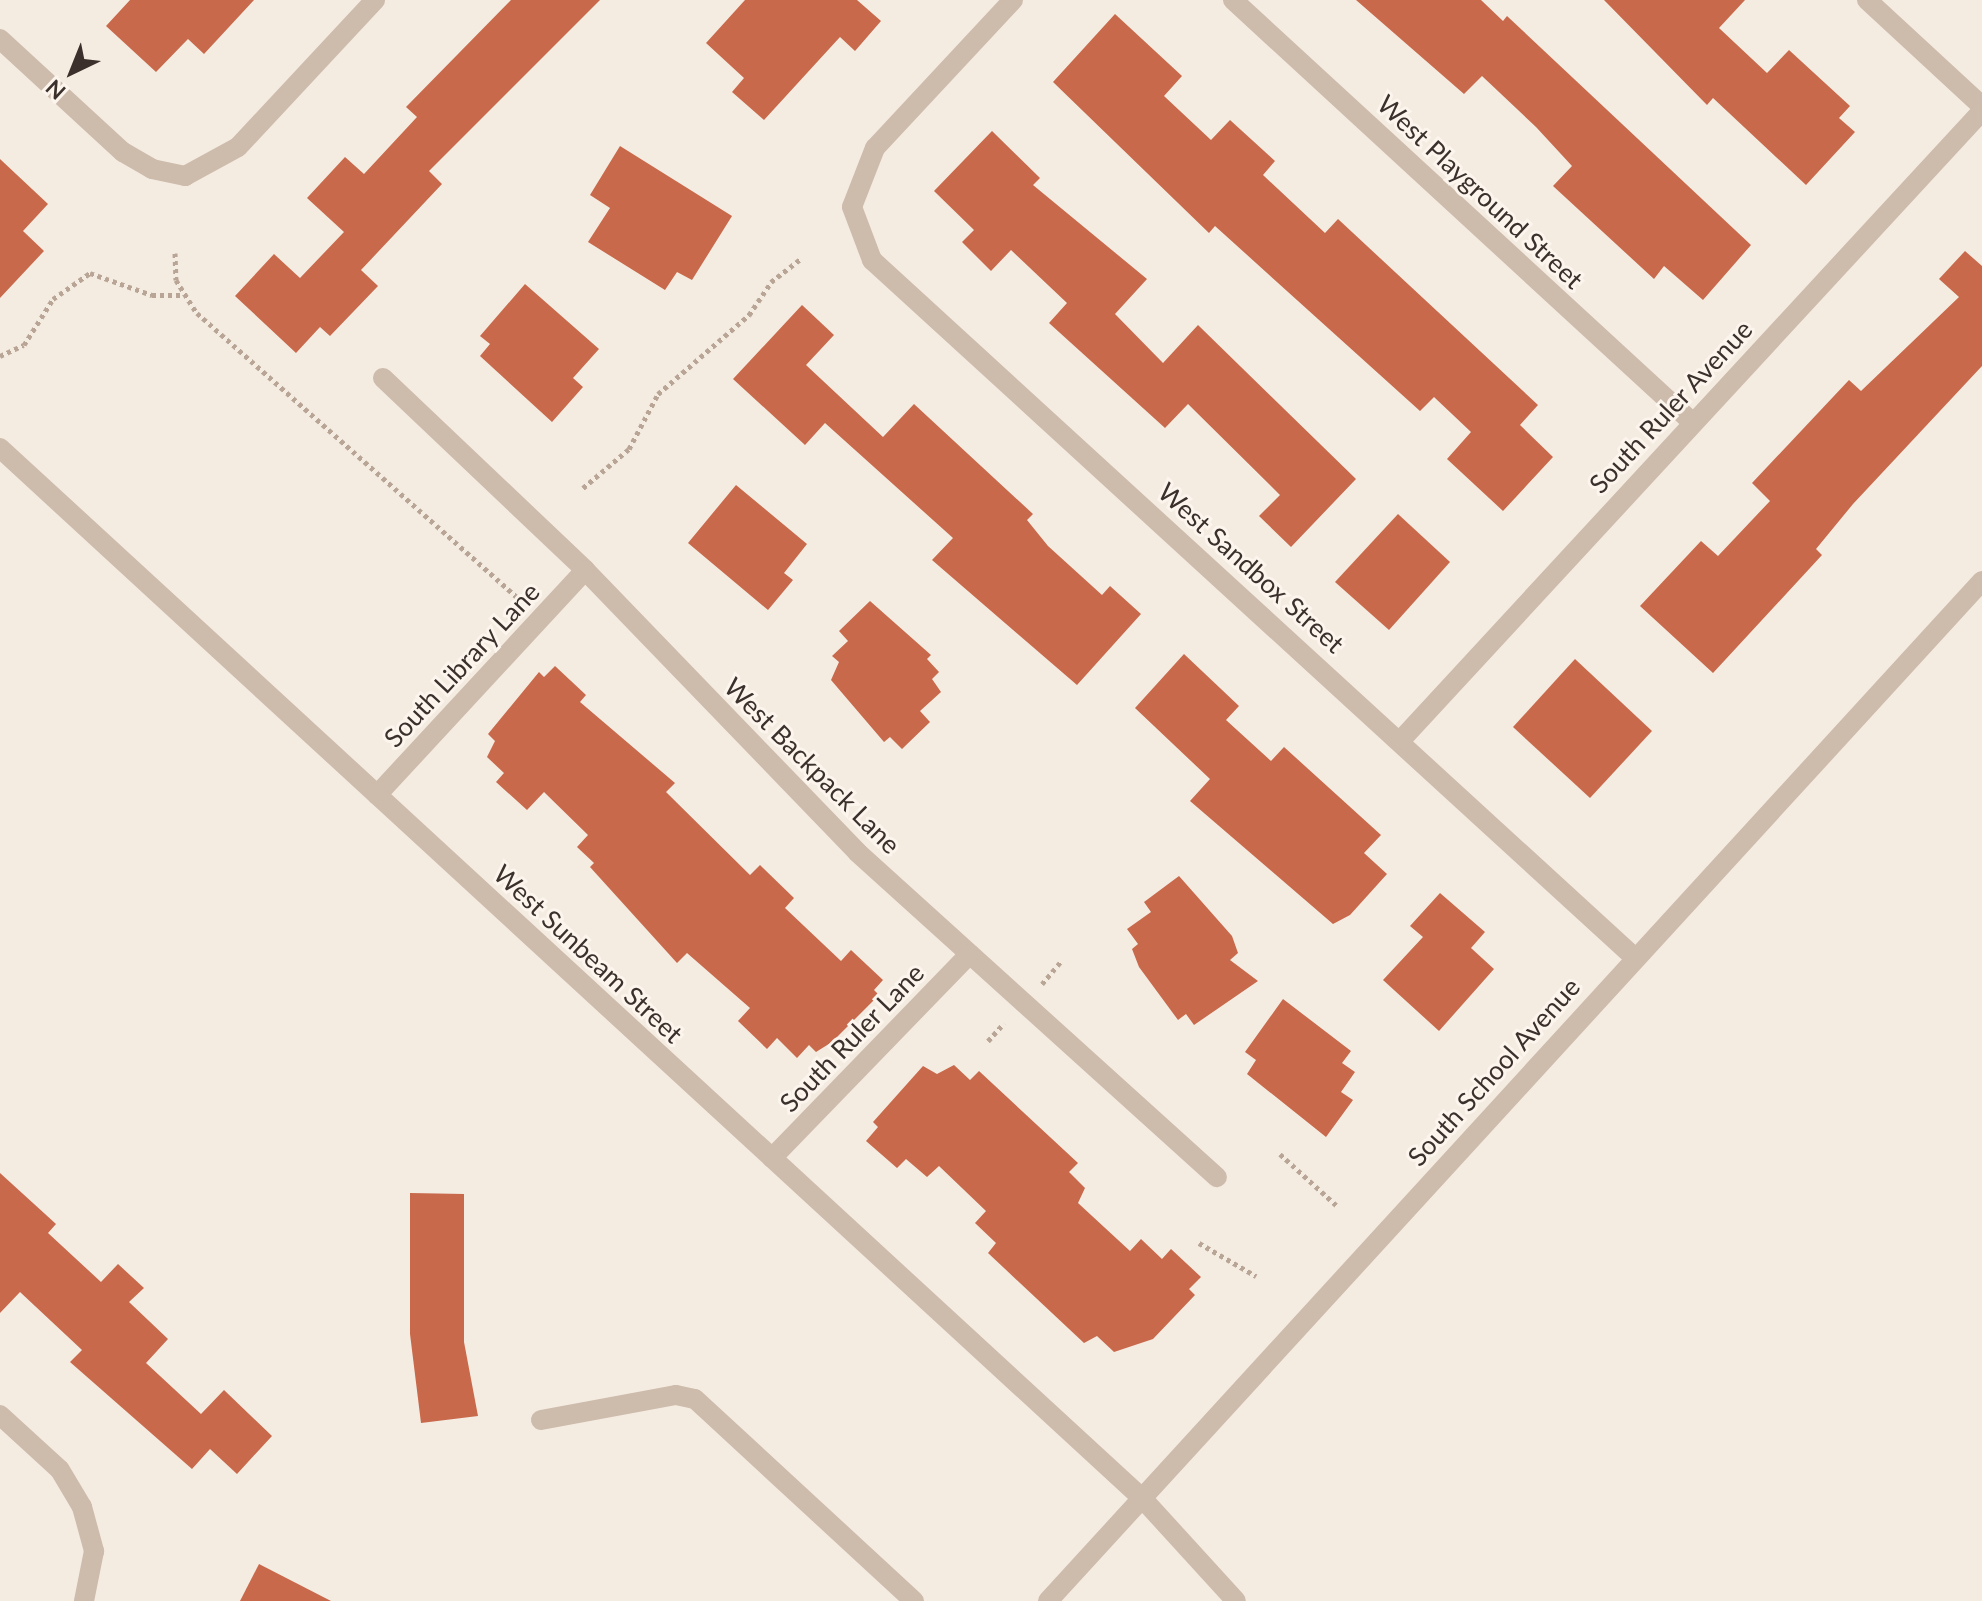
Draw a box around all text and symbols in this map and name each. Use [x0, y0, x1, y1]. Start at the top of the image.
north arrow [32, 32, 112, 112]
text: N [40, 74, 71, 106]
street label: West Playground Street [1371, 89, 1589, 295]
street label: South Ruler Avenue [1583, 314, 1759, 500]
street label: West Sandbox Street [1152, 476, 1350, 660]
street label: South Library Lane [378, 576, 546, 754]
street label: West Backpack Lane [718, 672, 906, 860]
street label: West Sunbeam Street [487, 858, 689, 1050]
street label: South Ruler Lane [773, 957, 931, 1119]
street label: South School Avenue [1401, 971, 1587, 1173]

